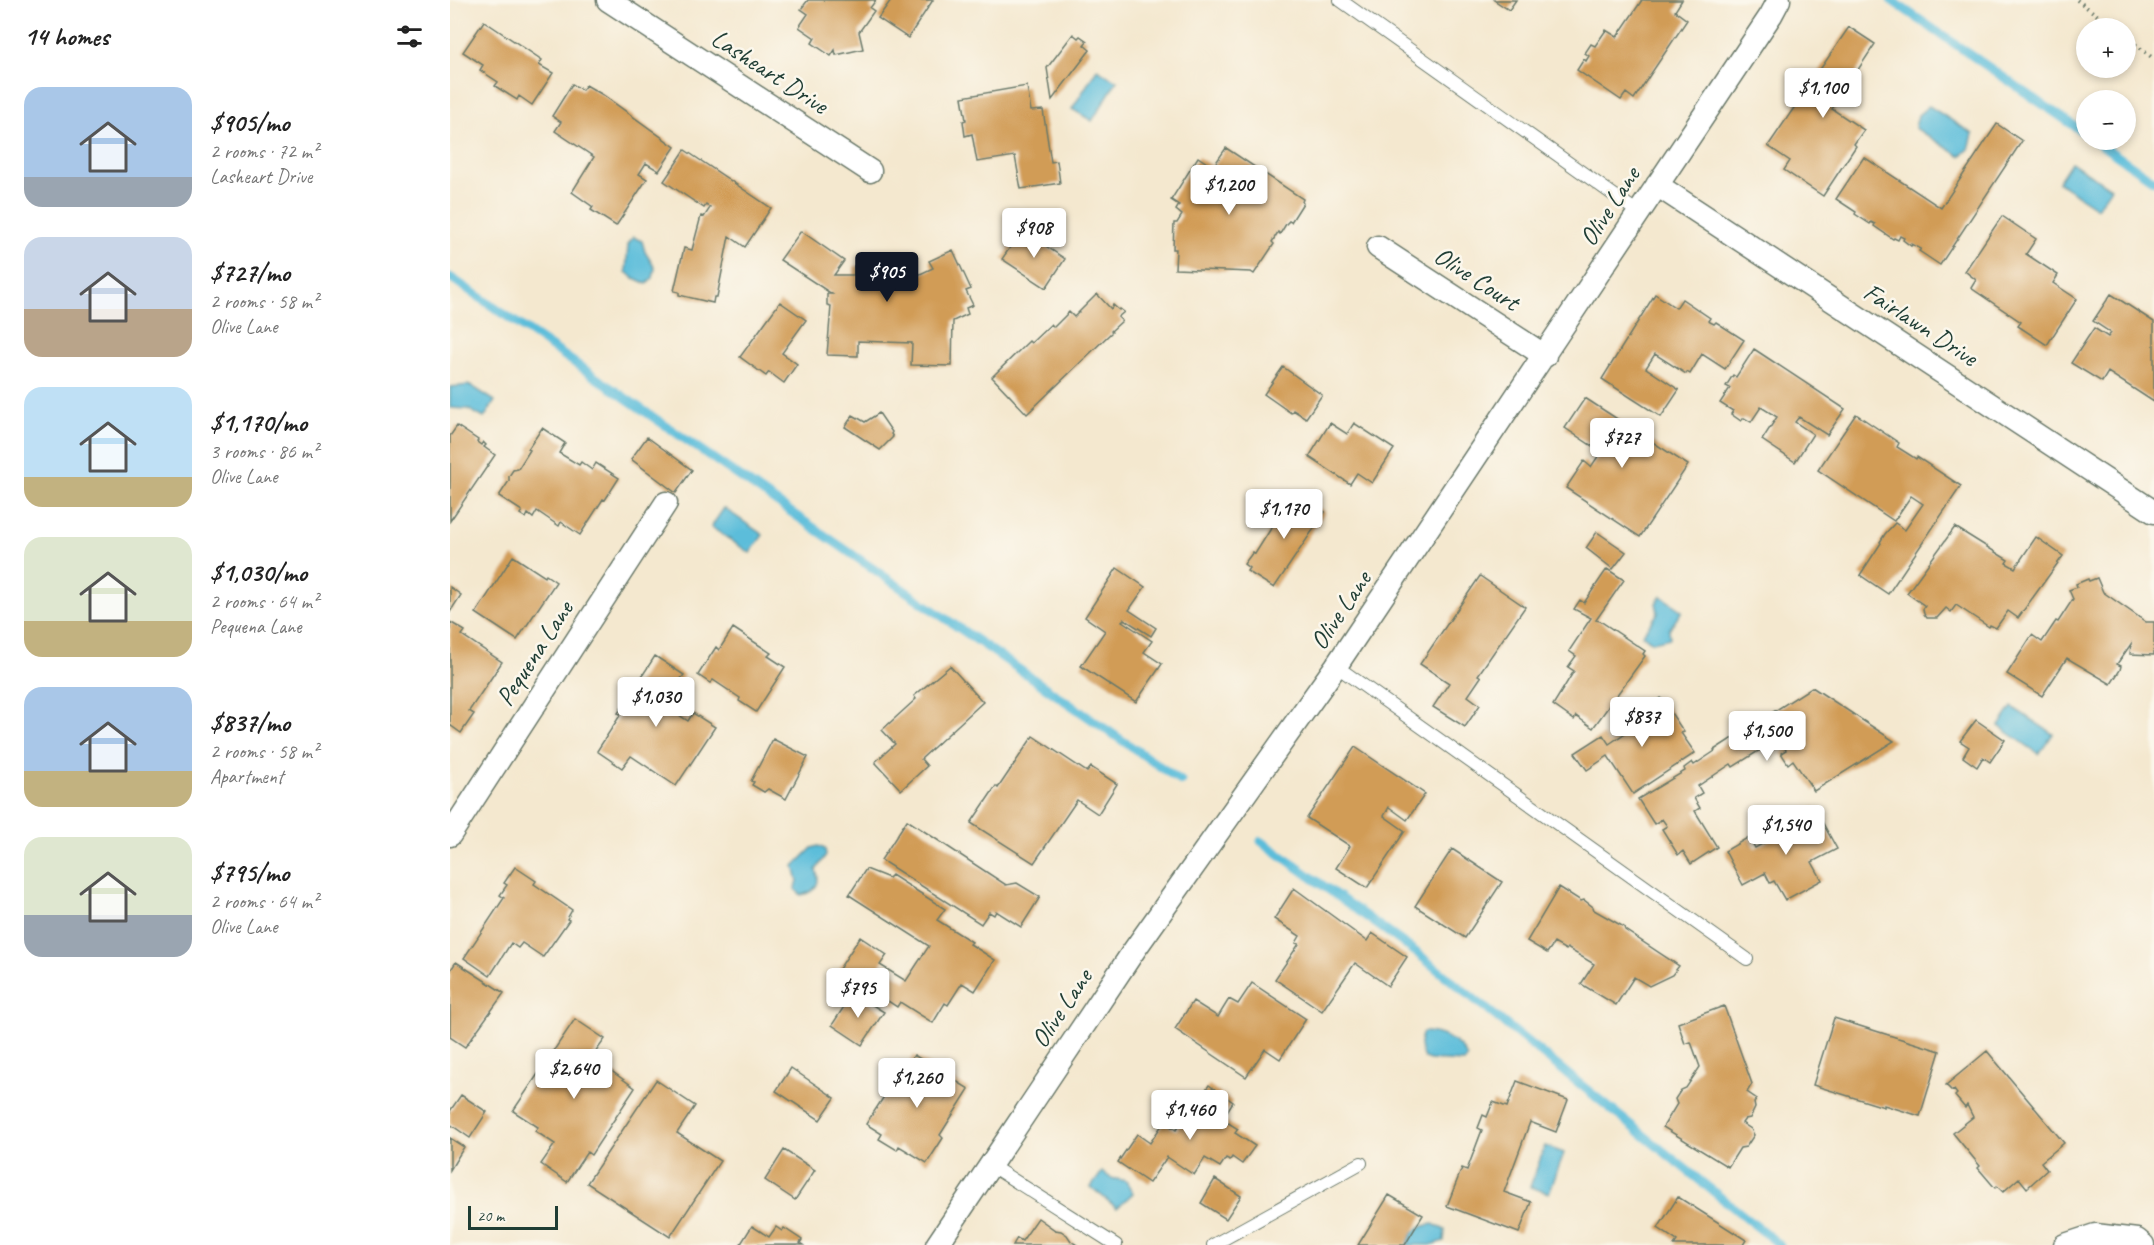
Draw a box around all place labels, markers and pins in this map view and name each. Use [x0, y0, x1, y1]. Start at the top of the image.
pin: $1,100 [1774, 68, 1872, 119]
pin: $1,200 [1180, 165, 1278, 216]
pin: $908 [998, 208, 1070, 259]
pin: $905 [851, 252, 923, 303]
pin: $727 [1586, 418, 1658, 469]
pin: $1,170 [1235, 489, 1333, 540]
pin: $1,030 [607, 677, 705, 728]
pin: $837 [1606, 697, 1678, 748]
pin: $1,500 [1718, 711, 1816, 762]
pin: $1,540 [1737, 805, 1835, 856]
pin: $795 [822, 968, 894, 1019]
pin: $2,640 [525, 1049, 623, 1100]
pin: $1,260 [868, 1058, 966, 1109]
pin: $1,460 [1141, 1090, 1239, 1141]

